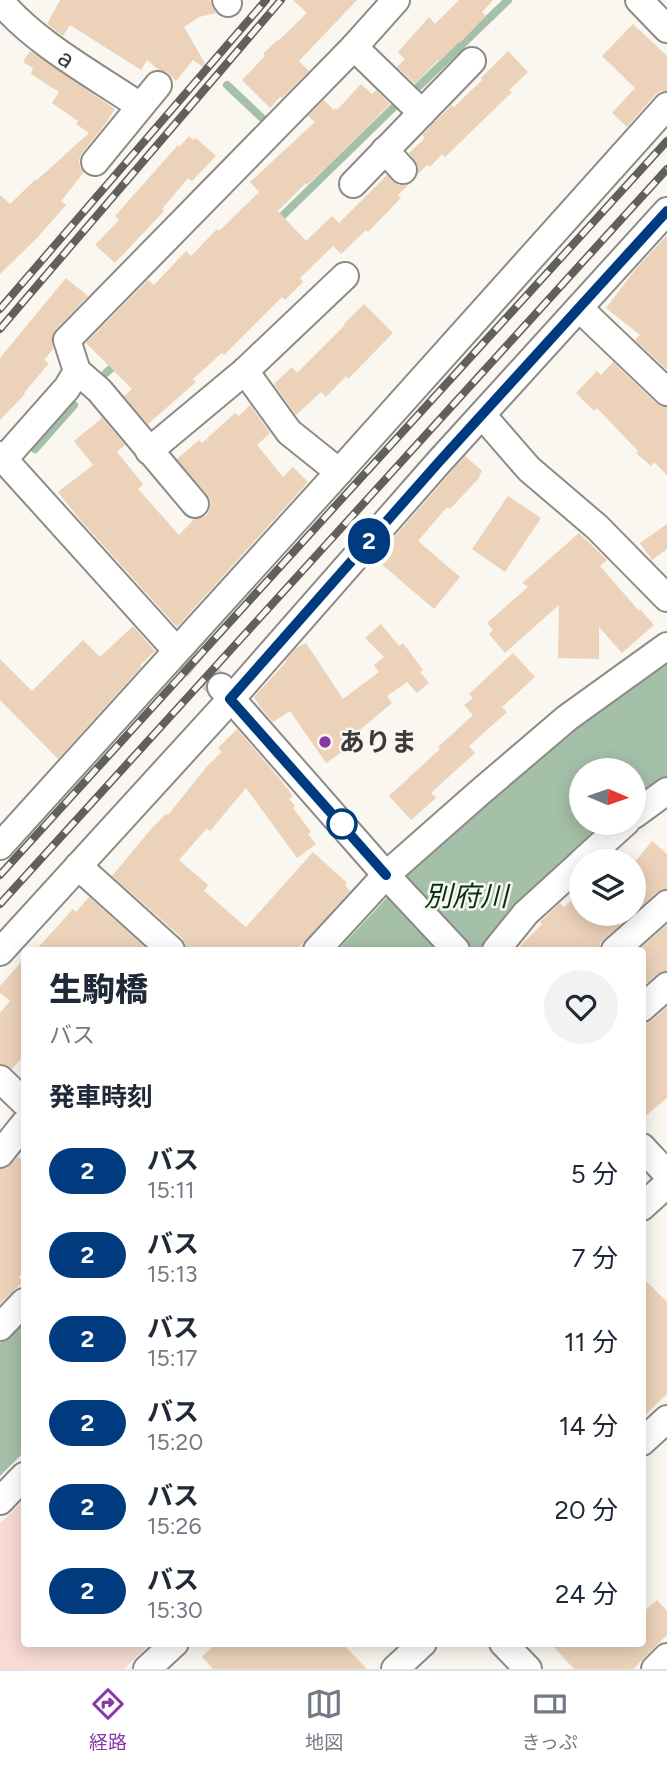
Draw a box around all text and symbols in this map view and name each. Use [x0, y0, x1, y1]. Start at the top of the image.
street label: a [52, 41, 81, 75]
line badge: 2 [346, 518, 392, 564]
text: 2 [362, 526, 376, 555]
place label: ありま [339, 726, 417, 758]
marker: ありま [317, 734, 333, 750]
north arrow [569, 758, 646, 835]
map controls [569, 758, 646, 926]
unlabelled marker [327, 809, 357, 839]
button: layers [569, 849, 646, 926]
water label: 別府川 [424, 879, 511, 913]
text: 生駒橋 [49, 970, 148, 1009]
button: heart [544, 970, 618, 1044]
text: バス [49, 1021, 95, 1049]
text: 発車時刻 [49, 1081, 153, 1113]
text: バス [147, 1144, 199, 1176]
text: 2 [81, 1156, 94, 1185]
text: 5 分 [571, 1158, 618, 1190]
text: 15:11 [147, 1176, 195, 1204]
text: バス [147, 1228, 199, 1260]
text: 2 [81, 1240, 94, 1269]
text: 7 分 [572, 1242, 618, 1274]
text: 15:13 [147, 1260, 198, 1288]
text: バス [147, 1312, 199, 1344]
text: 2 [81, 1324, 94, 1353]
text: 11 分 [564, 1326, 618, 1358]
text: 15:17 [147, 1344, 197, 1372]
text: バス [147, 1396, 199, 1428]
text: 2 [81, 1408, 94, 1437]
text: 14 分 [559, 1410, 618, 1442]
text: 15:20 [147, 1428, 203, 1456]
text: バス [147, 1480, 199, 1512]
text: 2 [81, 1492, 94, 1521]
text: 20 分 [554, 1494, 618, 1526]
text: 15:26 [147, 1512, 201, 1540]
text: バス [147, 1564, 199, 1596]
text: 2 [81, 1576, 94, 1605]
text: 24 分 [555, 1578, 618, 1610]
text: 15:30 [147, 1596, 203, 1624]
tab: 経路 [89, 1685, 127, 1754]
tab: 地図 [305, 1685, 343, 1754]
tab: きっぷ [522, 1685, 578, 1754]

